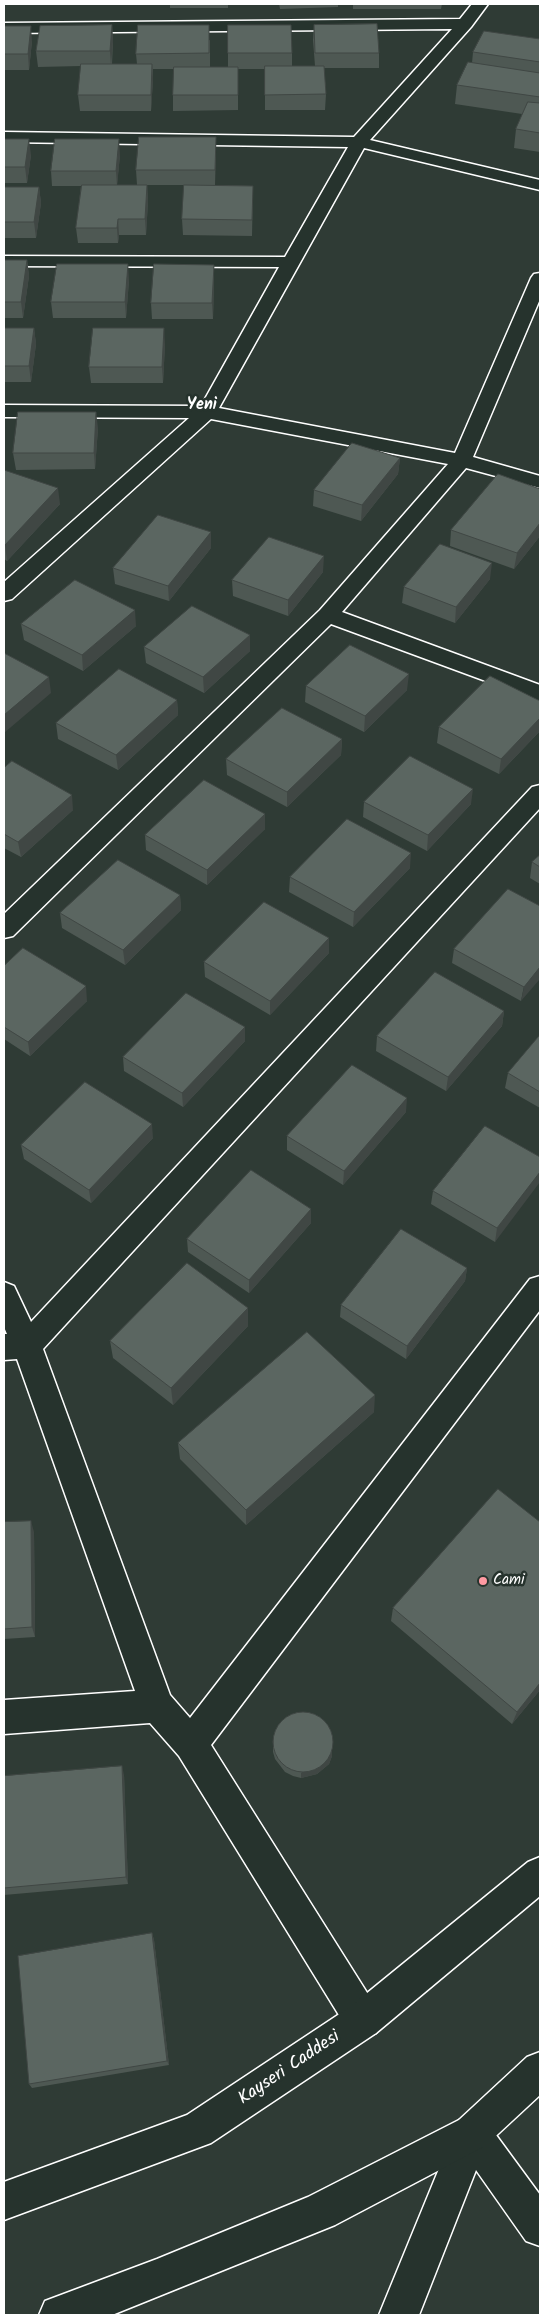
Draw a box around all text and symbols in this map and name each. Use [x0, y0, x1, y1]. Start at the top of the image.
district label: Yeni [187, 396, 217, 416]
place label: Cami [493, 1572, 525, 1590]
marker: Cami [477, 1575, 489, 1587]
street label: Kayseri Caddesi [235, 2027, 345, 2111]

